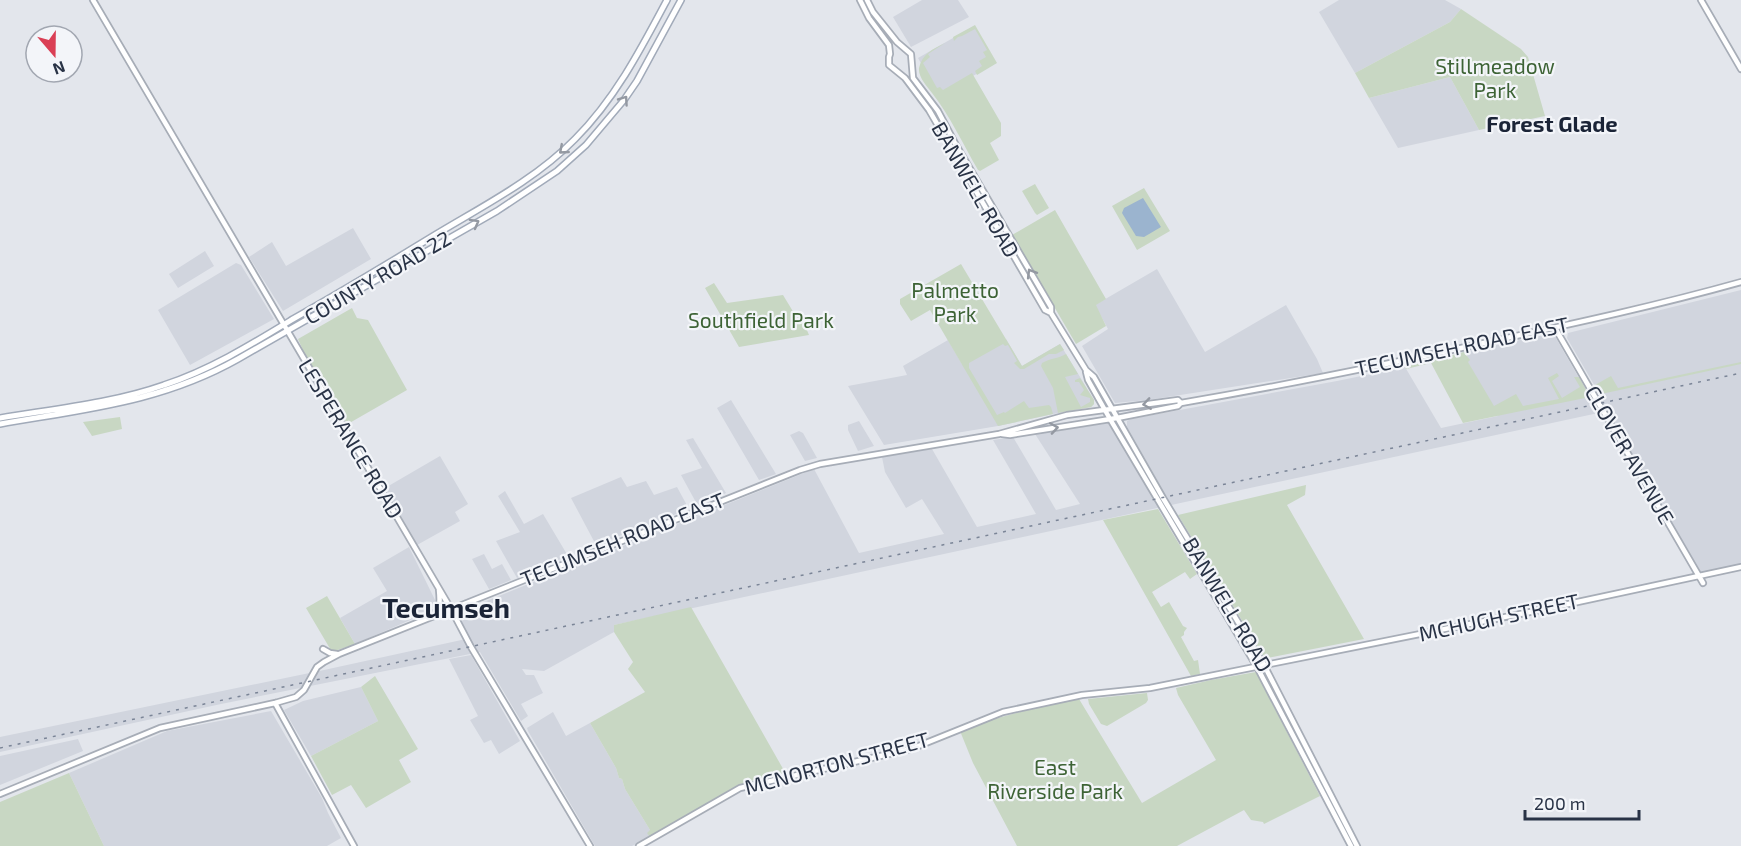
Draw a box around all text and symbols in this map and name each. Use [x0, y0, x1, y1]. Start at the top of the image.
north arrow [24, 24, 84, 84]
park label: Stillmeadow Park [1435, 53, 1555, 102]
text: N [51, 58, 68, 79]
one-way arrow [617, 96, 628, 107]
district label: Forest Glade [1486, 110, 1618, 136]
street label: BANWELL ROAD [927, 117, 1025, 261]
one-way arrow [559, 143, 570, 154]
one-way arrow [469, 219, 479, 230]
street label: COUNTY ROAD 22 [300, 225, 455, 329]
one-way arrow [1027, 269, 1039, 279]
park label: Palmetto Park [911, 277, 999, 326]
park label: Southfield Park [688, 307, 834, 332]
street label: TECUMSEH ROAD EAST [1353, 311, 1571, 380]
street label: LESPERANCE ROAD [294, 354, 409, 523]
street label: CLOVER AVENUE [1581, 381, 1680, 528]
one-way arrow [1142, 397, 1151, 410]
one-way arrow [1050, 422, 1059, 434]
street label: TECUMSEH ROAD EAST [517, 486, 728, 591]
street label: BANWELL ROAD [1178, 533, 1278, 676]
street label: MCHUGH STREET [1416, 587, 1581, 646]
district label: Tecumseh [382, 591, 510, 623]
street label: MCNORTON STREET [742, 726, 932, 799]
park label: East Riverside Park [987, 754, 1123, 803]
scale bar [1525, 783, 1639, 821]
text: 200 m [1534, 792, 1586, 814]

